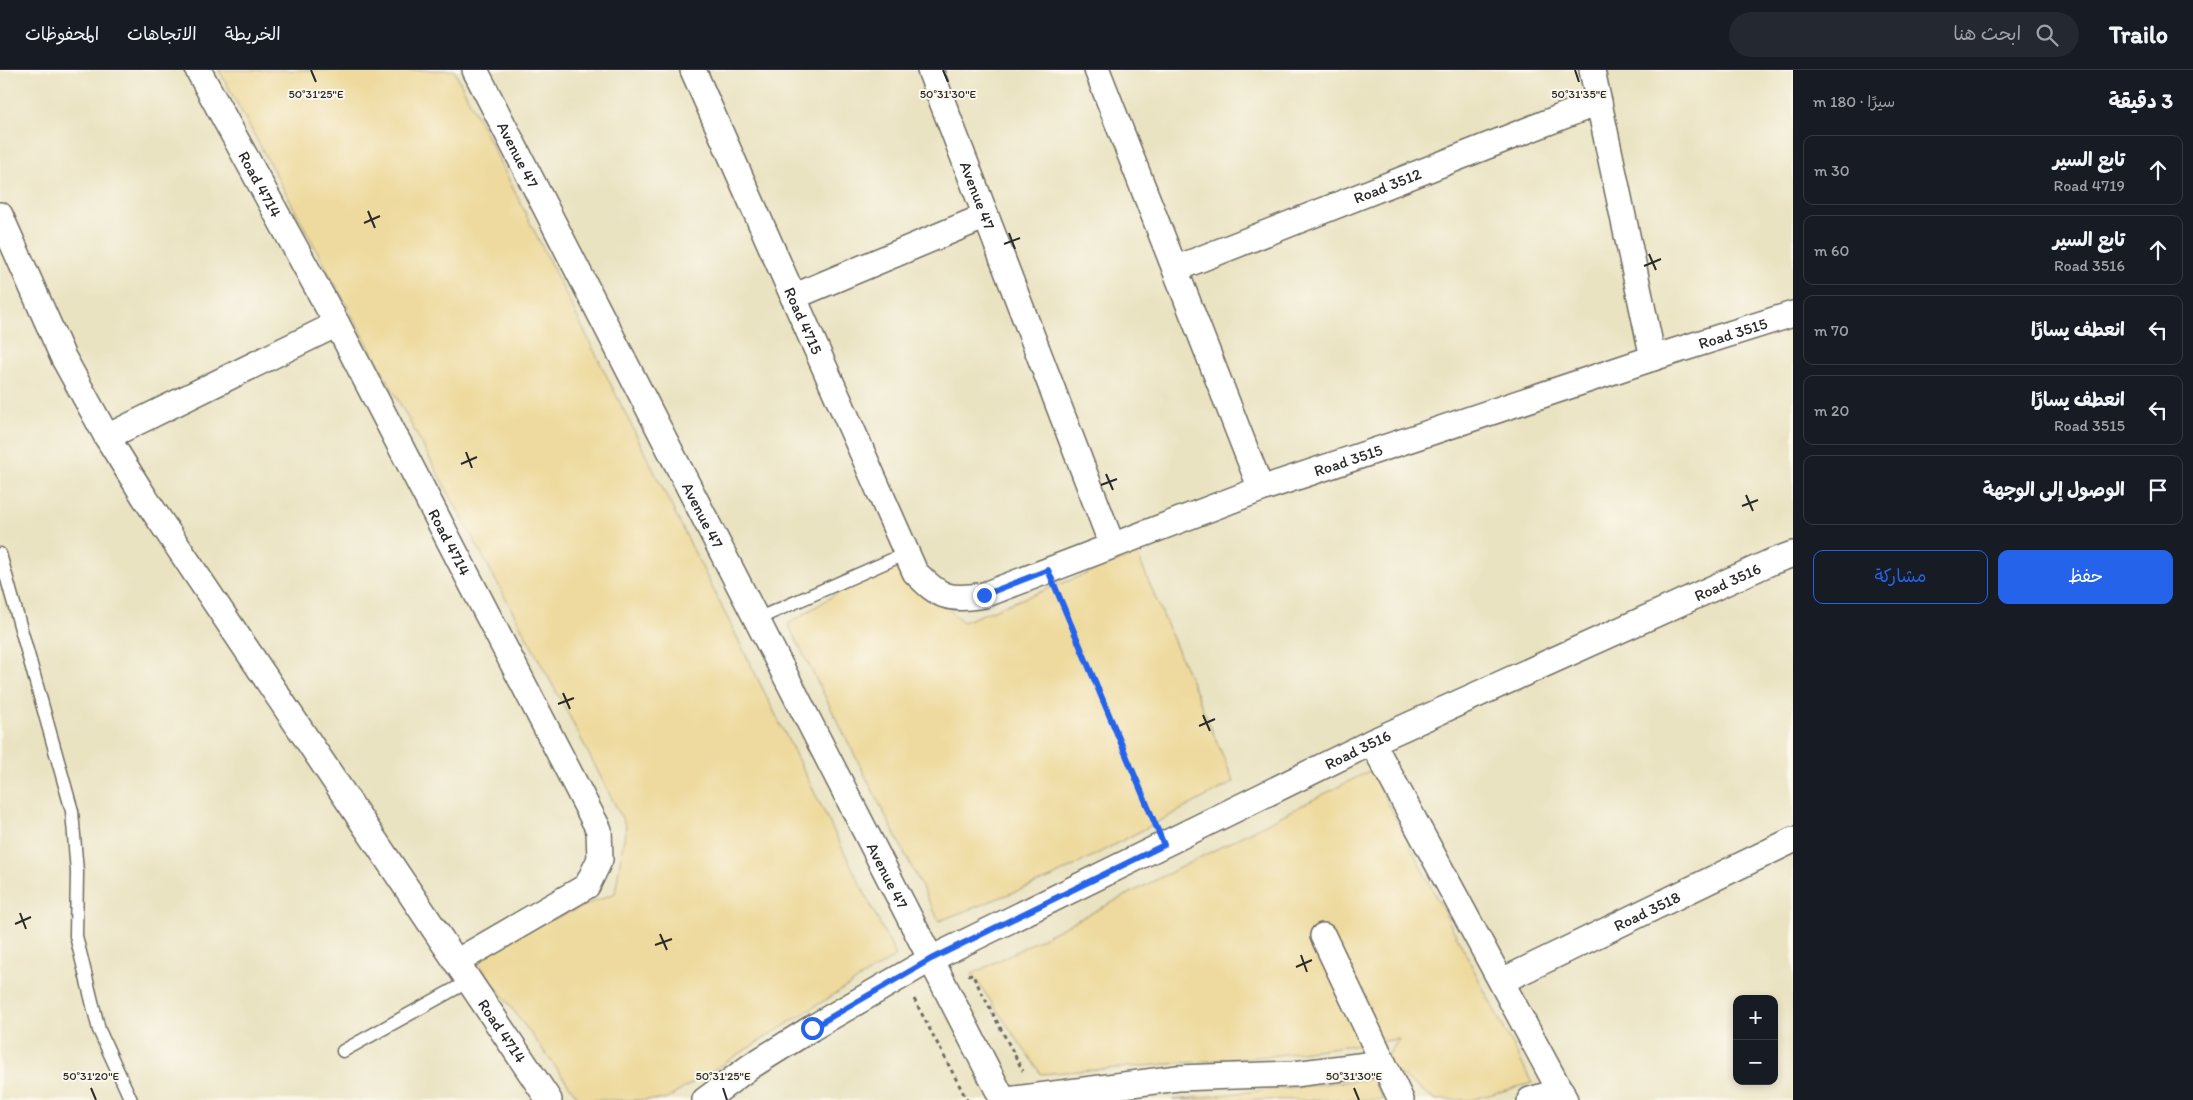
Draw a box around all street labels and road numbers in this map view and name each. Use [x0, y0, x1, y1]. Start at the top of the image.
street label: Avenue 47 [493, 119, 543, 191]
street label: Road 4714 [234, 148, 286, 221]
street label: Avenue 47 [956, 159, 999, 232]
street label: Road 3512 [1351, 164, 1424, 208]
street label: Road 4715 [780, 284, 827, 357]
street label: Road 3515 [1696, 314, 1770, 353]
street label: Road 3515 [1312, 440, 1385, 481]
street label: Avenue 47 [678, 479, 727, 551]
street label: Road 4714 [424, 506, 475, 579]
street label: Road 3516 [1691, 559, 1764, 605]
street label: Road 3516 [1322, 726, 1394, 774]
street label: Avenue 47 [863, 840, 912, 912]
street label: Road 3518 [1611, 887, 1684, 935]
street label: Road 4714 [474, 995, 530, 1067]

